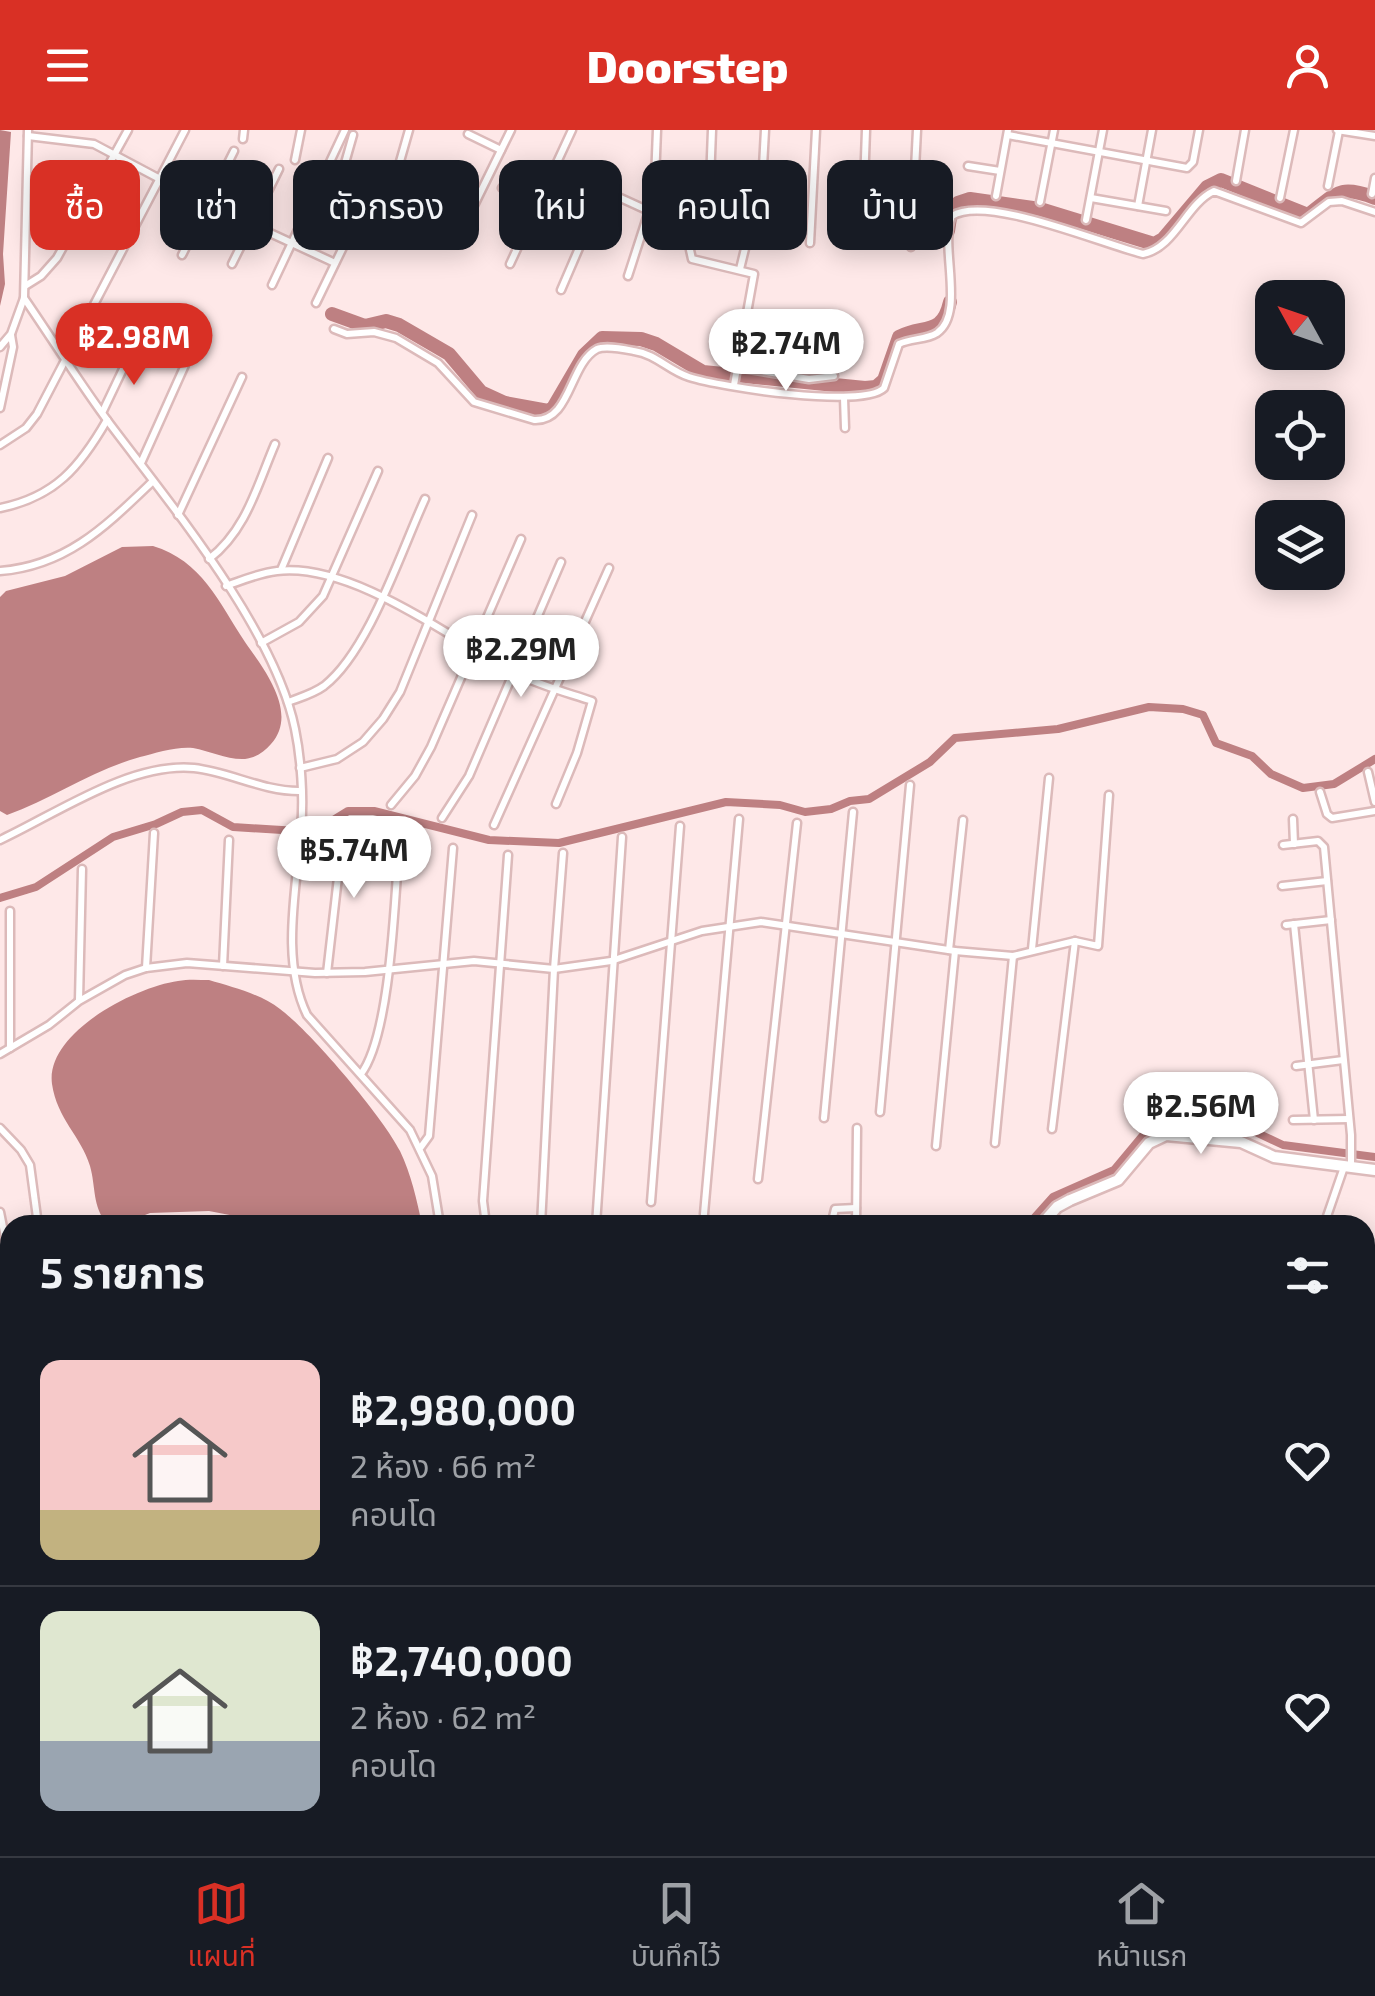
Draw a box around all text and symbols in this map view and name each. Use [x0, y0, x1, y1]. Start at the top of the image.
icon: menu [40, 38, 95, 93]
text: Doorstep [586, 38, 789, 92]
icon: person [1280, 38, 1335, 93]
chip: ซื้อ [30, 160, 140, 250]
chip: เช่า [160, 160, 273, 250]
chip: ตัวกรอง [293, 160, 479, 250]
chip: ใหม่ [499, 160, 622, 250]
chip: คอนโด [642, 160, 807, 250]
chip: บ้าน [827, 160, 953, 250]
north arrow [1255, 280, 1345, 370]
map controls [1255, 280, 1345, 590]
pin: ฿2.98M [53, 303, 215, 388]
pin: ฿2.74M [705, 309, 867, 394]
text: ฿2.98M [77, 316, 191, 354]
text: ฿2.74M [731, 322, 841, 360]
button: locate [1255, 390, 1345, 480]
button: layers [1255, 500, 1345, 590]
pin: ฿2.29M [440, 615, 602, 700]
text: ฿2.29M [465, 628, 577, 666]
pin: ฿5.74M [273, 816, 435, 901]
text: ฿5.74M [299, 829, 409, 867]
pin: ฿2.56M [1120, 1072, 1282, 1157]
text: ฿2.56M [1146, 1085, 1256, 1123]
text: 5 รายการ [40, 1246, 205, 1296]
icon: filters [1280, 1248, 1335, 1303]
text: ฿2,980,000 [350, 1383, 576, 1433]
icon: home [120, 1400, 240, 1520]
icon: heart [1280, 1433, 1335, 1488]
text: 2 ห้อง · 66 m² [350, 1446, 536, 1484]
text: คอนโด [350, 1494, 437, 1532]
text: ฿2,740,000 [350, 1634, 573, 1684]
icon: home [120, 1651, 240, 1771]
icon: heart [1280, 1684, 1335, 1739]
text: 2 ห้อง · 62 m² [350, 1697, 536, 1735]
text: คอนโด [350, 1745, 437, 1783]
tab: แผนที่ [188, 1876, 256, 1979]
tab: บันทึกไว้ [631, 1876, 721, 1979]
tab: หน้าแรก [1096, 1876, 1187, 1979]

